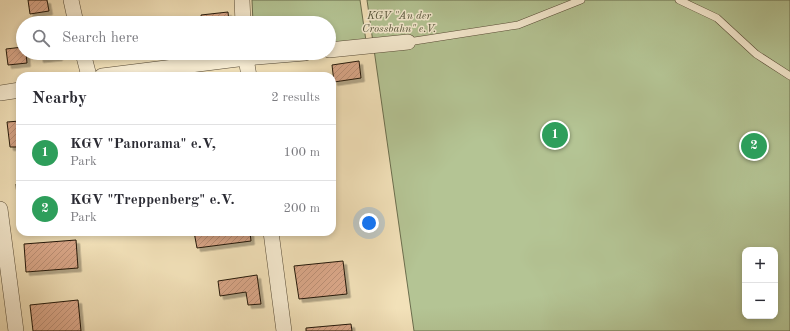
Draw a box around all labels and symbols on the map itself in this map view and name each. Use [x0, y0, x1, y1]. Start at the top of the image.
park label: KGV "An der Crossbahn" e.V. [362, 11, 436, 35]
pin: 1 [542, 120, 568, 150]
pin: 2 [741, 131, 767, 161]
your location [359, 213, 379, 233]

